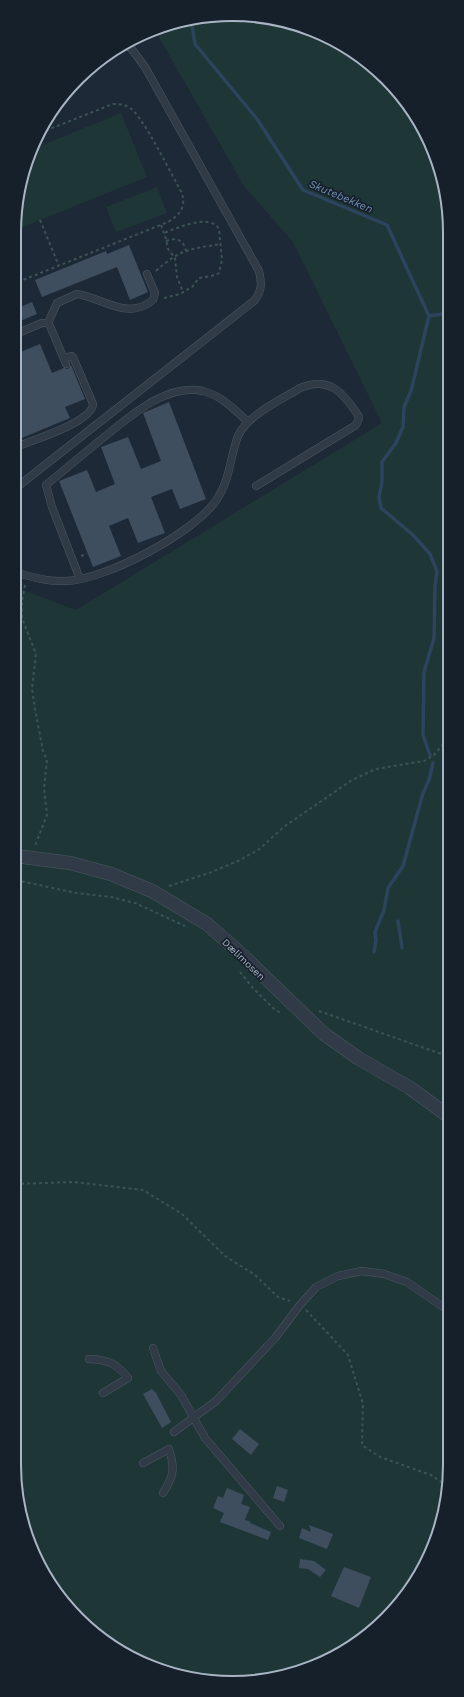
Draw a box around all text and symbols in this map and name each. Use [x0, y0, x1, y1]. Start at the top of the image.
water label: Skutebekken [307, 177, 375, 216]
street label: Dælimosen [220, 936, 267, 982]

